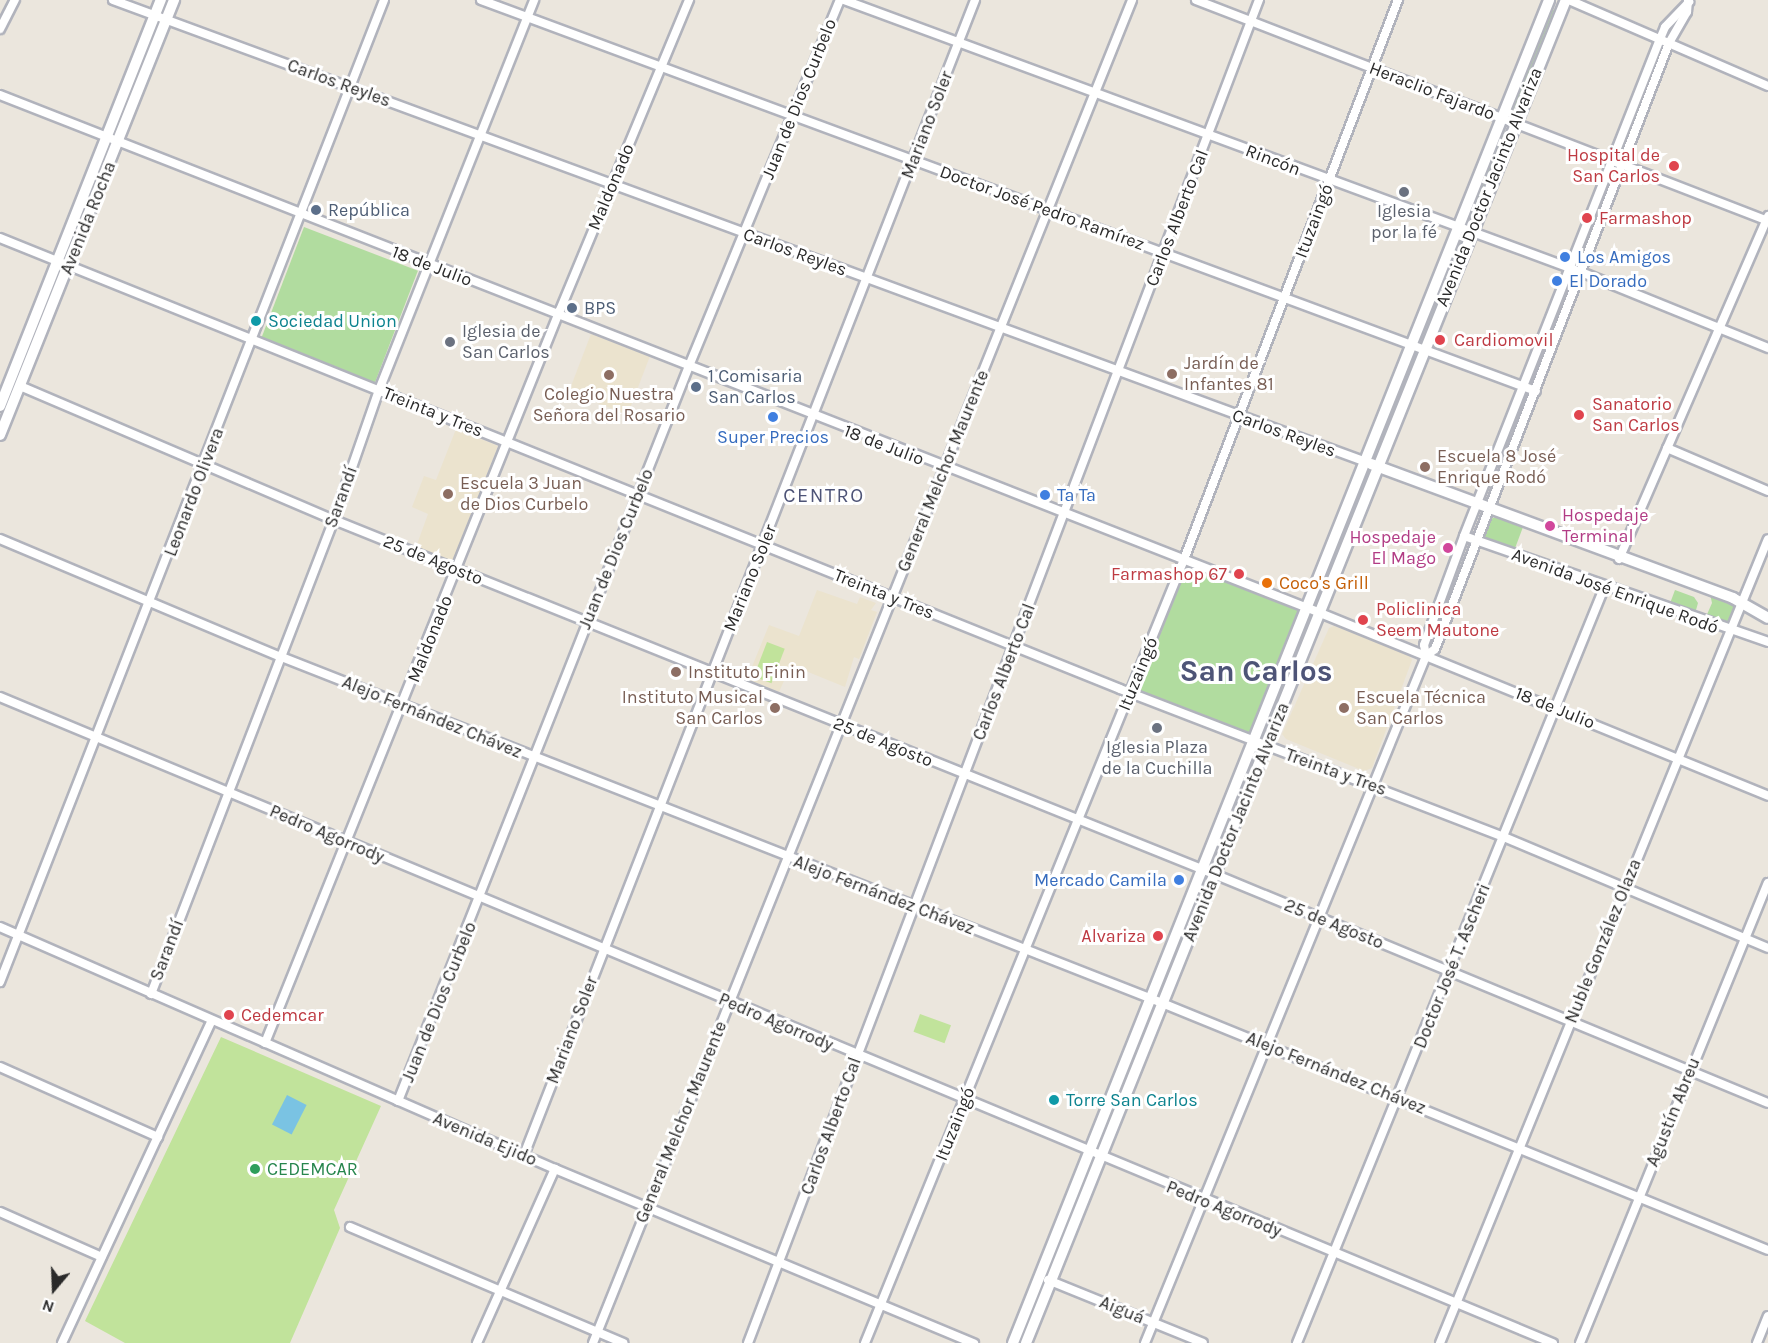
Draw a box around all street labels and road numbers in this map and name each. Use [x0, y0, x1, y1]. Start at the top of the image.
street label: Juan de Dios Curbelo [757, 15, 841, 183]
street label: Carlos Reyles [284, 54, 394, 112]
street label: Heraclio Fajardo [1366, 57, 1498, 125]
street label: Avenida Doctor Jacinto Alvariza [1431, 64, 1547, 310]
street label: Mariano Soler [897, 68, 957, 182]
street label: Maldonado [583, 140, 639, 234]
street label: Rincón [1242, 140, 1304, 180]
street label: Carlos Alberto Cal [1141, 147, 1213, 289]
street label: Avenida Rocha [55, 158, 121, 278]
street label: Doctor José Pedro Ramírez [937, 161, 1147, 255]
street label: Ituzaingó [1290, 181, 1338, 261]
street label: Carlos Reyles [740, 223, 850, 281]
street label: 18 de Julio [389, 241, 475, 291]
street label: General Melchor Maurente [893, 367, 993, 575]
street label: Treinta y Tres [380, 382, 486, 442]
street label: Carlos Reyles [1229, 404, 1339, 462]
street label: 18 de Julio [841, 420, 927, 470]
street label: Leonardo Olivera [159, 425, 229, 559]
street label: Sarandí [320, 463, 362, 531]
street label: Juan de Dios Curbelo [574, 465, 658, 633]
street label: Mariano Soler [719, 521, 781, 635]
street label: 25 de Agosto [380, 530, 486, 590]
street label: Avenida José Enrique Rodó [1509, 543, 1721, 639]
street label: Treinta y Tres [831, 564, 937, 624]
street label: Maldonado [403, 592, 457, 686]
street label: Carlos Alberto Cal [968, 601, 1040, 743]
street label: Ituzaingó [1113, 634, 1163, 714]
street label: Alejo Fernández Chávez [339, 671, 525, 763]
street label: 18 de Julio [1512, 682, 1598, 734]
street label: Avenida Doctor Jacinto Alvariza [1178, 699, 1294, 945]
street label: 25 de Agosto [830, 712, 936, 772]
street label: Treinta y Tres [1282, 744, 1390, 800]
street label: Pedro Agorrody [266, 800, 388, 868]
street label: Alejo Fernández Chávez [790, 851, 978, 939]
street label: Nuble González Olaza [1560, 856, 1646, 1026]
street label: Doctor José T. Ascheri [1409, 880, 1495, 1052]
street label: 25 de Agosto [1281, 894, 1387, 954]
street label: Sarandí [145, 916, 189, 984]
street label: Juan de Dios Curbelo [397, 918, 481, 1086]
street label: Mariano Soler [542, 973, 602, 1087]
street label: Pedro Agorrody [715, 988, 837, 1056]
street label: General Melchor Maurente [631, 1018, 731, 1226]
street label: Alejo Fernández Chávez [1243, 1027, 1429, 1119]
street label: Carlos Alberto Cal [796, 1054, 866, 1198]
street label: Agustín Abreu [1641, 1054, 1705, 1170]
street label: Ituzaingó [930, 1084, 980, 1164]
street label: Avenida Ejido [430, 1107, 540, 1171]
street label: Pedro Agorrody [1163, 1176, 1285, 1242]
street label: Aiguá [1096, 1291, 1148, 1329]

